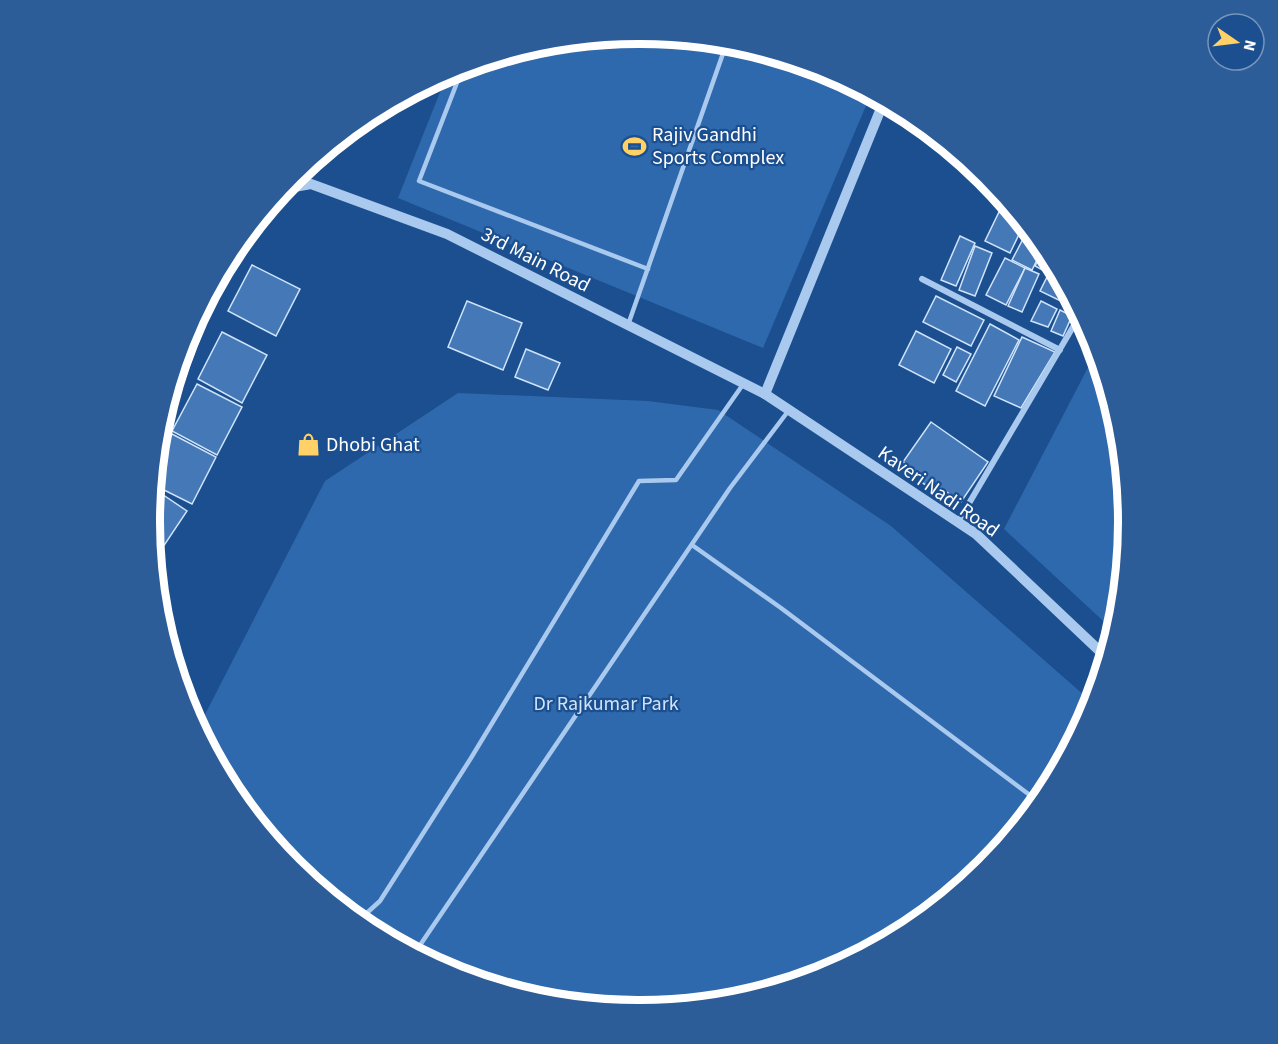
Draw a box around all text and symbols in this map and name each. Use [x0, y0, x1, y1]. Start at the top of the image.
north arrow [1206, 12, 1266, 72]
text: N [1238, 38, 1262, 53]
place label: Rajiv Gandhi Sports Complex [652, 121, 784, 172]
sports icon: Rajiv Gandhi Sports Complex [621, 133, 647, 159]
street label: 3rd Main Road [476, 220, 595, 299]
shop icon: Dhobi Ghat [295, 431, 321, 457]
place label: Dhobi Ghat [326, 431, 420, 459]
street label: Kaveri Nadi Road [872, 439, 1005, 544]
park label: Dr Rajkumar Park [533, 690, 679, 718]

